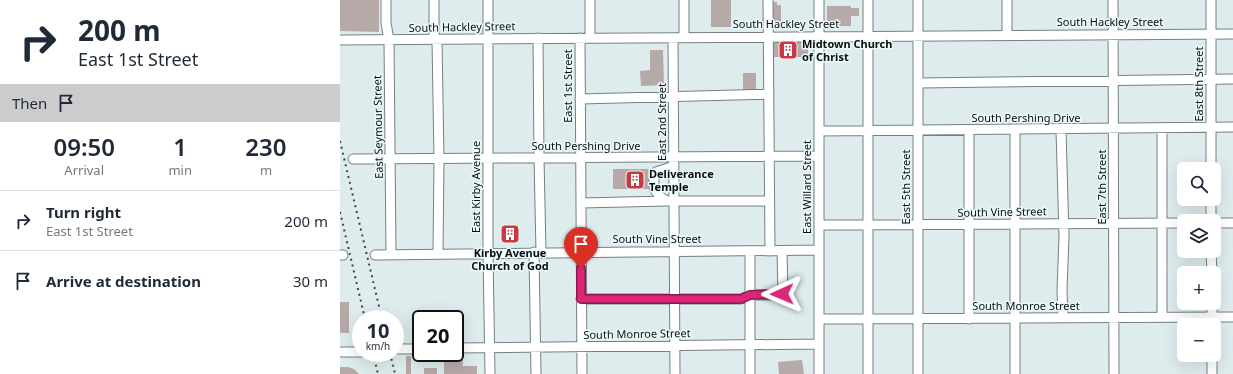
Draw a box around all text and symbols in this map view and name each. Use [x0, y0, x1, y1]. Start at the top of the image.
text: 200 m [78, 11, 161, 49]
street label: South Hackley Street [1057, 14, 1163, 29]
icon: right [12, 16, 64, 68]
street label: South Hackley Street [733, 16, 839, 31]
street label: South Hackley Street [409, 18, 515, 35]
place label: Midtown Church of Christ [802, 36, 892, 64]
building icon: Midtown Church of Christ [777, 39, 799, 61]
street label: East 8th Street [1191, 46, 1206, 122]
text: East 1st Street [78, 47, 198, 71]
street label: East 1st Street [560, 49, 575, 123]
street label: East Seymour Street [369, 75, 386, 179]
street label: East 2nd Street [654, 83, 669, 161]
icon: arrive [55, 92, 77, 114]
text: Then [12, 93, 47, 113]
street label: South Pershing Drive [971, 110, 1081, 125]
text: 09:50 [53, 130, 115, 163]
text: 1 [173, 130, 187, 163]
text: 230 [245, 130, 287, 163]
street label: South Pershing Drive [531, 138, 641, 153]
street label: East Willard Street [799, 140, 814, 234]
street label: East Kirby Avenue [468, 141, 483, 233]
street label: East 5th Street [898, 149, 913, 225]
street label: East 7th Street [1094, 149, 1109, 225]
text: Arrival [64, 161, 104, 179]
text: min [168, 161, 192, 179]
text: m [260, 161, 272, 179]
map controls [1177, 162, 1221, 362]
button: search [1177, 162, 1221, 206]
place label: Deliverance Temple [649, 166, 714, 194]
building icon: Deliverance Temple [624, 169, 646, 191]
text: Turn right [46, 202, 121, 222]
street label: South Vine Street [957, 203, 1047, 220]
icon: right [12, 210, 34, 232]
text: 200 m [284, 211, 328, 231]
button: layers [1177, 214, 1221, 258]
text: East 1st Street [46, 222, 133, 240]
building icon: Kirby Avenue Church of God [499, 223, 521, 245]
pin [564, 227, 598, 268]
street label: South Vine Street [612, 231, 702, 246]
icon: arrive [570, 233, 592, 255]
place label: Kirby Avenue Church of God [471, 245, 549, 273]
button: + [1177, 266, 1221, 310]
icon: arrive [12, 270, 34, 292]
text: Arrive at destination [46, 271, 201, 291]
text: 30 m [293, 271, 328, 291]
position arrow [761, 273, 803, 315]
street label: South Monroe Street [972, 298, 1080, 313]
speed limit sign: 20 [412, 310, 464, 362]
text: 10 [367, 317, 389, 344]
button: − [1177, 318, 1221, 362]
street label: South Monroe Street [583, 325, 691, 342]
text: km/h [366, 339, 390, 353]

